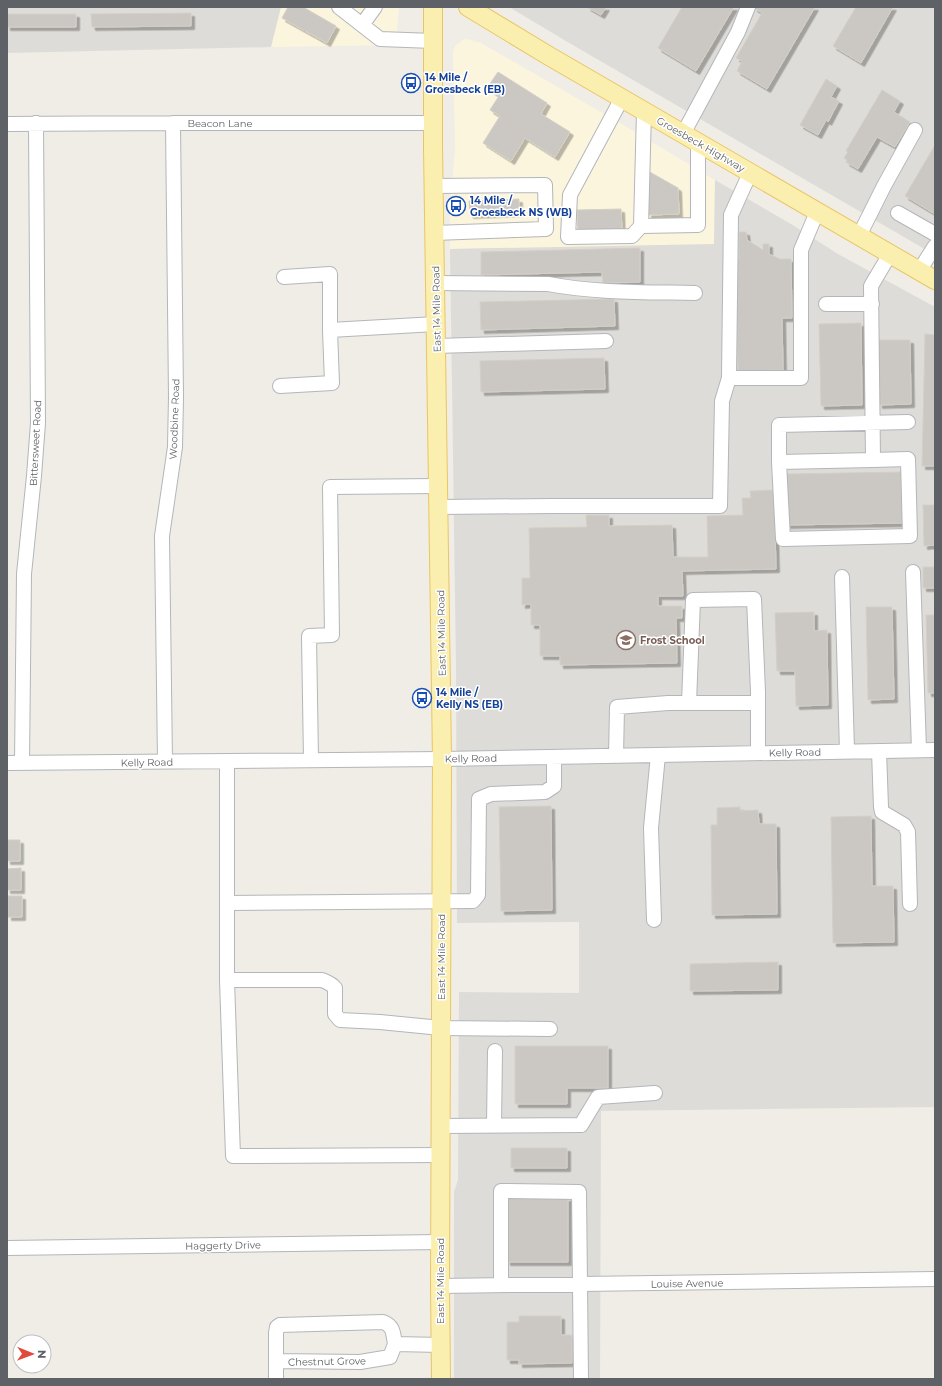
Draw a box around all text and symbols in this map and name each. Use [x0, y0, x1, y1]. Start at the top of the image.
place label: 14 Mile / Groesbeck (EB) [425, 71, 505, 96]
bus stop icon: 14 Mile / Groesbeck (EB) [400, 72, 422, 94]
street label: Groesbeck Highway [654, 114, 748, 175]
street label: Beacon Lane [187, 117, 253, 130]
place label: 14 Mile / Groesbeck NS (WB) [470, 194, 572, 219]
bus stop icon: 14 Mile / Groesbeck NS (WB) [445, 195, 467, 217]
street label: East 14 Mile Road [429, 266, 444, 352]
street label: Woodbine Road [167, 378, 182, 460]
street label: Bittersweet Road [27, 400, 44, 486]
street label: East 14 Mile Road [434, 590, 449, 676]
school or university icon: Frost School [615, 629, 637, 651]
place label: Frost School [640, 634, 705, 647]
place label: 14 Mile / Kelly NS (EB) [436, 686, 503, 711]
bus stop icon: 14 Mile / Kelly NS (EB) [411, 687, 433, 709]
street label: Kelly Road [769, 746, 821, 759]
street label: Kelly Road [445, 752, 497, 765]
street label: Kelly Road [121, 756, 173, 769]
street label: East 14 Mile Road [435, 914, 448, 1000]
street label: Haggerty Drive [185, 1238, 261, 1253]
street label: East 14 Mile Road [434, 1238, 447, 1324]
street label: Louise Avenue [651, 1276, 724, 1291]
north arrow [12, 1334, 52, 1374]
text: N [35, 1350, 49, 1359]
street label: Chestnut Grove [288, 1354, 366, 1369]

